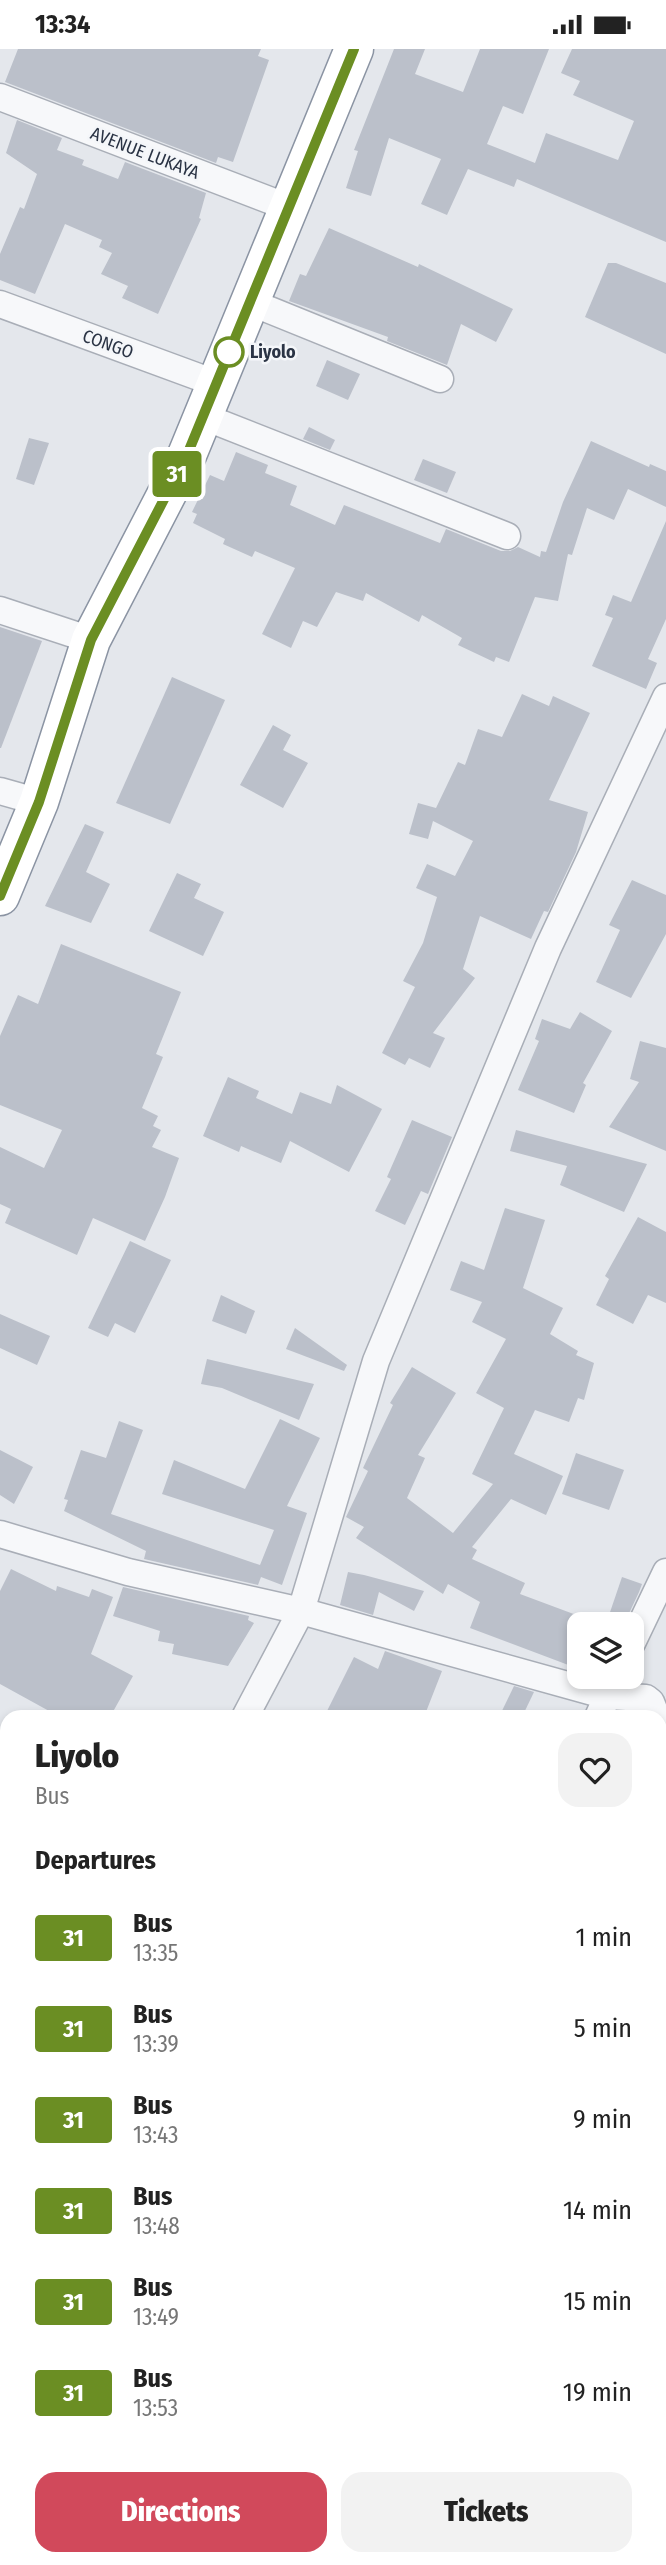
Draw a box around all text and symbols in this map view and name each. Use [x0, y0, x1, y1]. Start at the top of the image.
text: 13:34 [35, 9, 90, 40]
street label: AVENUE LUKAYA [87, 122, 203, 184]
street label: CONGO [80, 325, 136, 363]
marker: Liyolo [214, 337, 244, 367]
place label: Liyolo [250, 341, 296, 363]
line badge: 31 [146, 451, 208, 497]
text: 31 [166, 460, 188, 488]
map controls [567, 1612, 644, 1689]
button: layers [567, 1612, 644, 1689]
button: heart [558, 1733, 632, 1807]
text: Liyolo [35, 1736, 119, 1776]
text: Bus [35, 1782, 69, 1810]
text: Departures [35, 1845, 156, 1876]
text: Bus [133, 1908, 172, 1939]
text: 1 min [576, 1922, 632, 1953]
text: 31 [63, 1924, 84, 1952]
text: 13:35 [133, 1939, 178, 1967]
text: Bus [133, 1999, 172, 2030]
text: 5 min [574, 2013, 632, 2044]
text: 31 [63, 2015, 84, 2043]
text: 13:39 [133, 2030, 179, 2058]
text: Bus [133, 2090, 172, 2121]
text: 9 min [573, 2104, 632, 2135]
text: 31 [63, 2106, 84, 2134]
text: 13:43 [133, 2121, 178, 2149]
text: Bus [133, 2181, 172, 2212]
text: 14 min [563, 2195, 632, 2226]
text: 31 [63, 2197, 84, 2225]
text: 13:48 [133, 2212, 180, 2240]
text: Bus [133, 2272, 172, 2303]
text: 15 min [564, 2286, 632, 2317]
text: 31 [63, 2288, 84, 2316]
text: 13:49 [133, 2303, 179, 2331]
text: Bus [133, 2363, 172, 2394]
text: 19 min [563, 2377, 632, 2408]
text: 31 [63, 2379, 84, 2407]
text: 13:53 [133, 2394, 178, 2422]
button: Directions [35, 2472, 327, 2552]
button: Tickets [341, 2472, 632, 2552]

